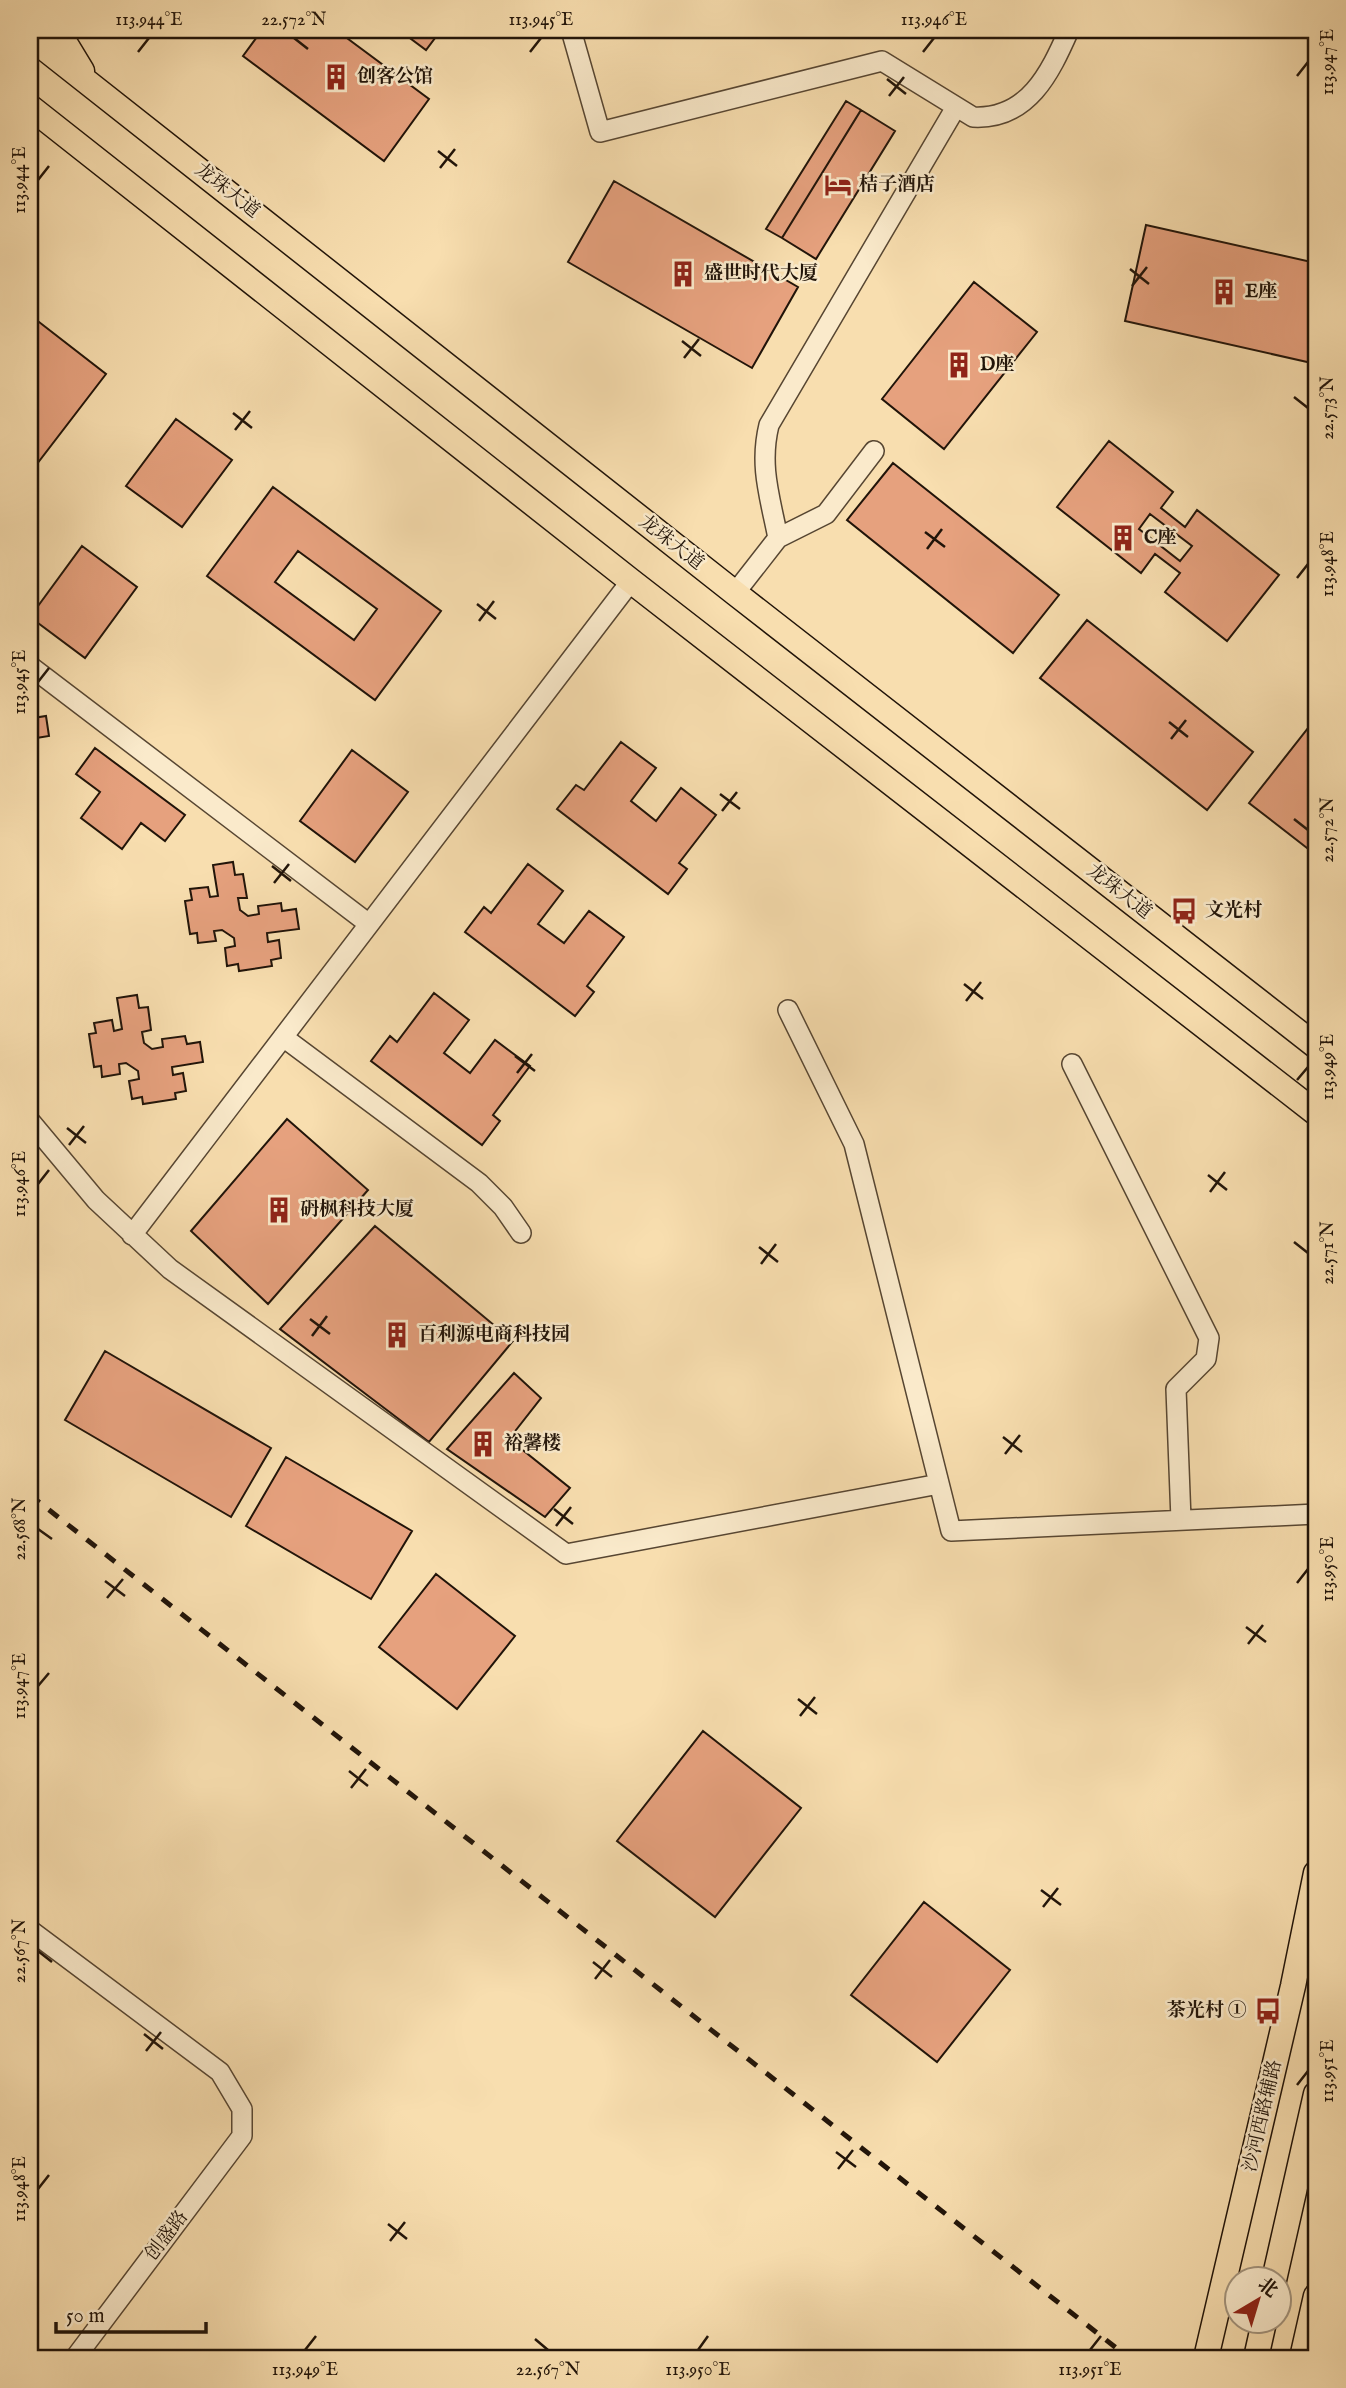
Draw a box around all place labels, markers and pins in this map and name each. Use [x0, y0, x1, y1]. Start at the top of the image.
building icon: 创客公馆 [321, 62, 351, 92]
place label: 创客公馆 [357, 65, 433, 89]
hotel icon: 桔子酒店 [823, 170, 853, 200]
place label: 桔子酒店 [859, 173, 935, 197]
building icon: 盛世时代大厦 [668, 259, 698, 289]
place label: 盛世时代大厦 [704, 262, 818, 286]
building icon: E座 [1209, 277, 1239, 307]
place label: E座 [1245, 280, 1277, 304]
building icon: D座 [944, 350, 974, 380]
place label: D座 [980, 353, 1014, 377]
building icon: C座 [1108, 523, 1138, 553]
place label: C座 [1144, 526, 1177, 550]
bus stop icon: 文光村 [1169, 896, 1199, 926]
place label: 文光村 [1205, 899, 1262, 923]
building icon: 砃枫科技大厦 [264, 1195, 294, 1225]
place label: 砃枫科技大厦 [300, 1198, 414, 1222]
building icon: 百利源电商科技园 [382, 1320, 412, 1350]
place label: 百利源电商科技园 [418, 1323, 570, 1347]
building icon: 裕馨楼 [468, 1429, 498, 1459]
place label: 裕馨楼 [504, 1432, 561, 1456]
bus stop icon: 茶光村 ① [1253, 1996, 1283, 2026]
place label: 茶光村 ① [1167, 1999, 1247, 2023]

